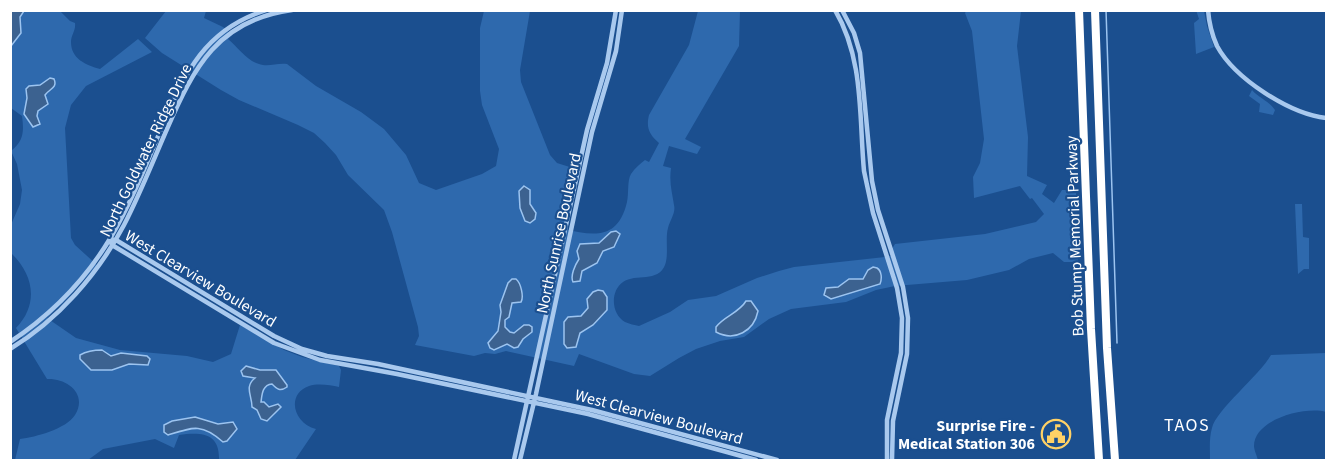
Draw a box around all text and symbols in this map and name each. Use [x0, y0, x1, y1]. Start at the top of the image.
street label: North Goldwater Ridge Drive [94, 60, 197, 241]
street label: Bob Stump Memorial Parkway [1060, 135, 1089, 337]
street label: North Sunrise Boulevard [531, 151, 587, 316]
street label: West Clearview Boulevard [121, 225, 280, 333]
street label: West Clearview Boulevard [572, 384, 745, 450]
district label: TAOS [1164, 413, 1210, 438]
place label: Surprise Fire - Medical Station 306 [898, 415, 1035, 455]
public building icon: Surprise Fire - Medical Station 306 [1040, 418, 1072, 450]

